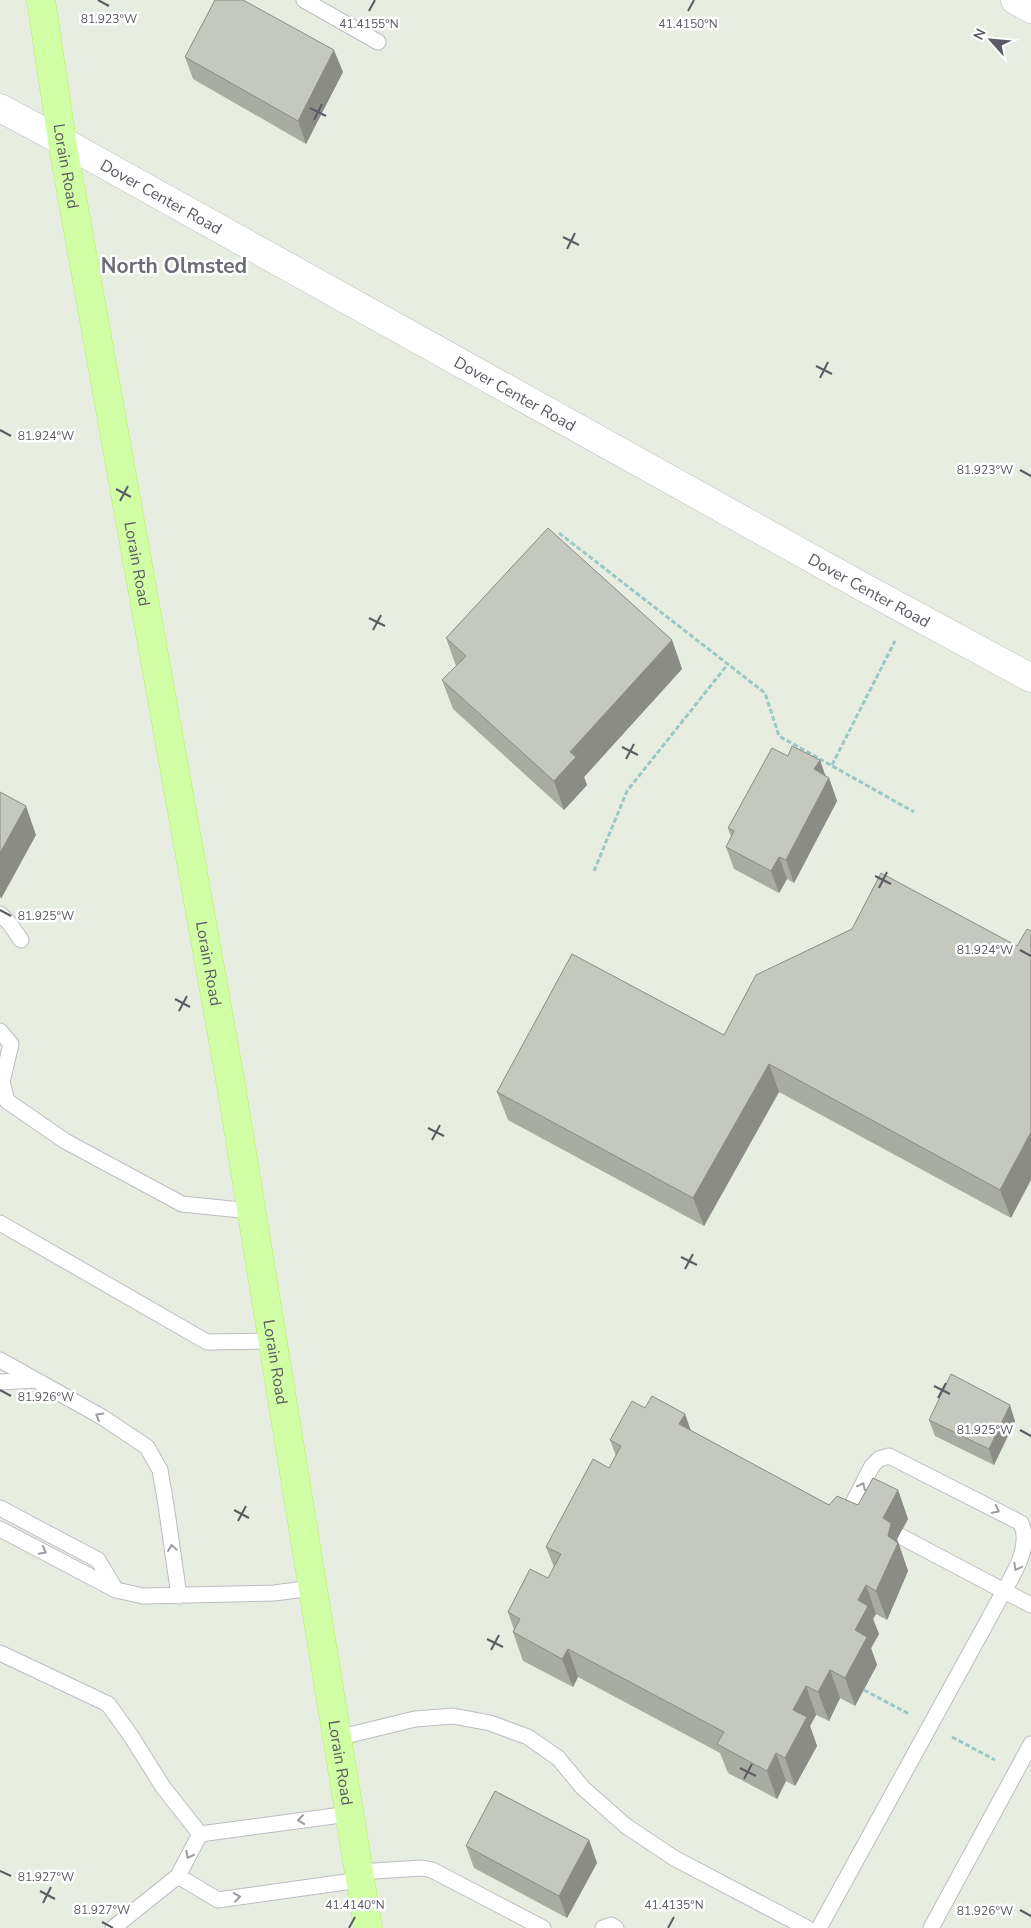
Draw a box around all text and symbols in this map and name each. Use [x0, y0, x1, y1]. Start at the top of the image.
text: 81.923°W [81, 11, 137, 27]
north arrow [966, 15, 1016, 65]
text: 41.4155°N [339, 16, 399, 32]
text: 41.4150°N [658, 16, 718, 32]
text: N [969, 25, 991, 43]
street label: Lorain Road [48, 122, 84, 210]
street label: Dover Center Road [96, 154, 226, 240]
district label: North Olmsted [101, 252, 247, 280]
street label: Dover Center Road [450, 352, 580, 437]
text: 81.924°W [18, 428, 74, 444]
text: 81.923°W [957, 462, 1013, 478]
street label: Lorain Road [118, 520, 155, 608]
street label: Dover Center Road [804, 549, 934, 633]
text: 81.925°W [18, 908, 74, 924]
street label: Lorain Road [190, 919, 227, 1008]
text: 81.924°W [957, 942, 1013, 958]
street label: Lorain Road [257, 1318, 293, 1406]
text: 81.926°W [18, 1389, 74, 1405]
one-way arrow [95, 1412, 104, 1422]
text: 81.925°W [957, 1422, 1013, 1438]
one-way arrow [856, 1482, 866, 1491]
one-way arrow [991, 1504, 1000, 1514]
one-way arrow [168, 1543, 178, 1552]
one-way arrow [38, 1545, 47, 1555]
one-way arrow [1014, 1562, 1024, 1571]
street label: Lorain Road [322, 1719, 358, 1807]
one-way arrow [296, 1814, 304, 1825]
one-way arrow [185, 1850, 195, 1859]
text: 81.927°W [18, 1869, 74, 1885]
one-way arrow [233, 1893, 242, 1903]
text: 41.4140°N [325, 1897, 385, 1913]
text: 41.4135°N [644, 1897, 704, 1913]
text: 81.927°W [74, 1902, 130, 1918]
text: 81.926°W [957, 1903, 1013, 1919]

